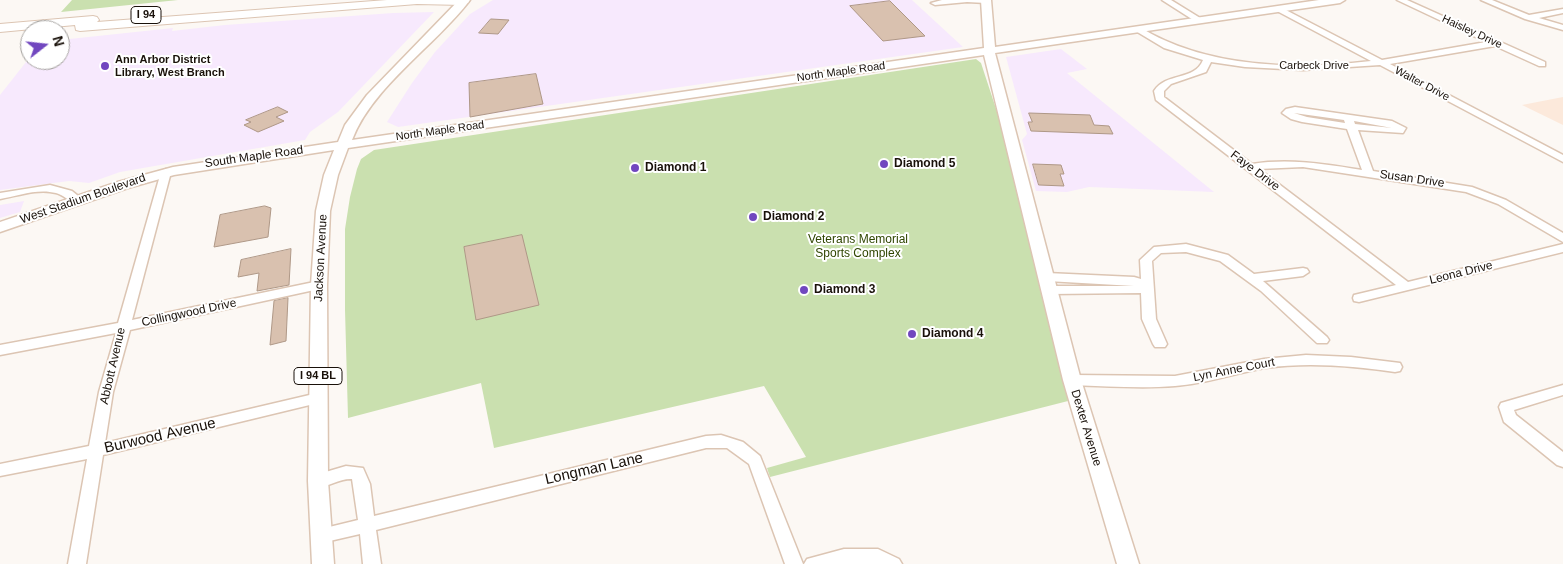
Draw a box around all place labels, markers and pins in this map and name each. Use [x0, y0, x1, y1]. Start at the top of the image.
place label: Ann Arbor District Library, West Branch [115, 53, 225, 79]
marker: Ann Arbor District Library, West Branch [99, 60, 111, 72]
place label: Diamond 5 [894, 157, 955, 171]
marker: Diamond 5 [878, 158, 890, 170]
place label: Diamond 1 [645, 161, 706, 175]
marker: Diamond 1 [629, 162, 641, 174]
place label: Diamond 2 [763, 210, 824, 224]
marker: Diamond 2 [747, 211, 759, 223]
place label: Diamond 3 [814, 283, 875, 297]
marker: Diamond 3 [798, 284, 810, 296]
place label: Diamond 4 [922, 327, 983, 341]
marker: Diamond 4 [906, 328, 918, 340]

